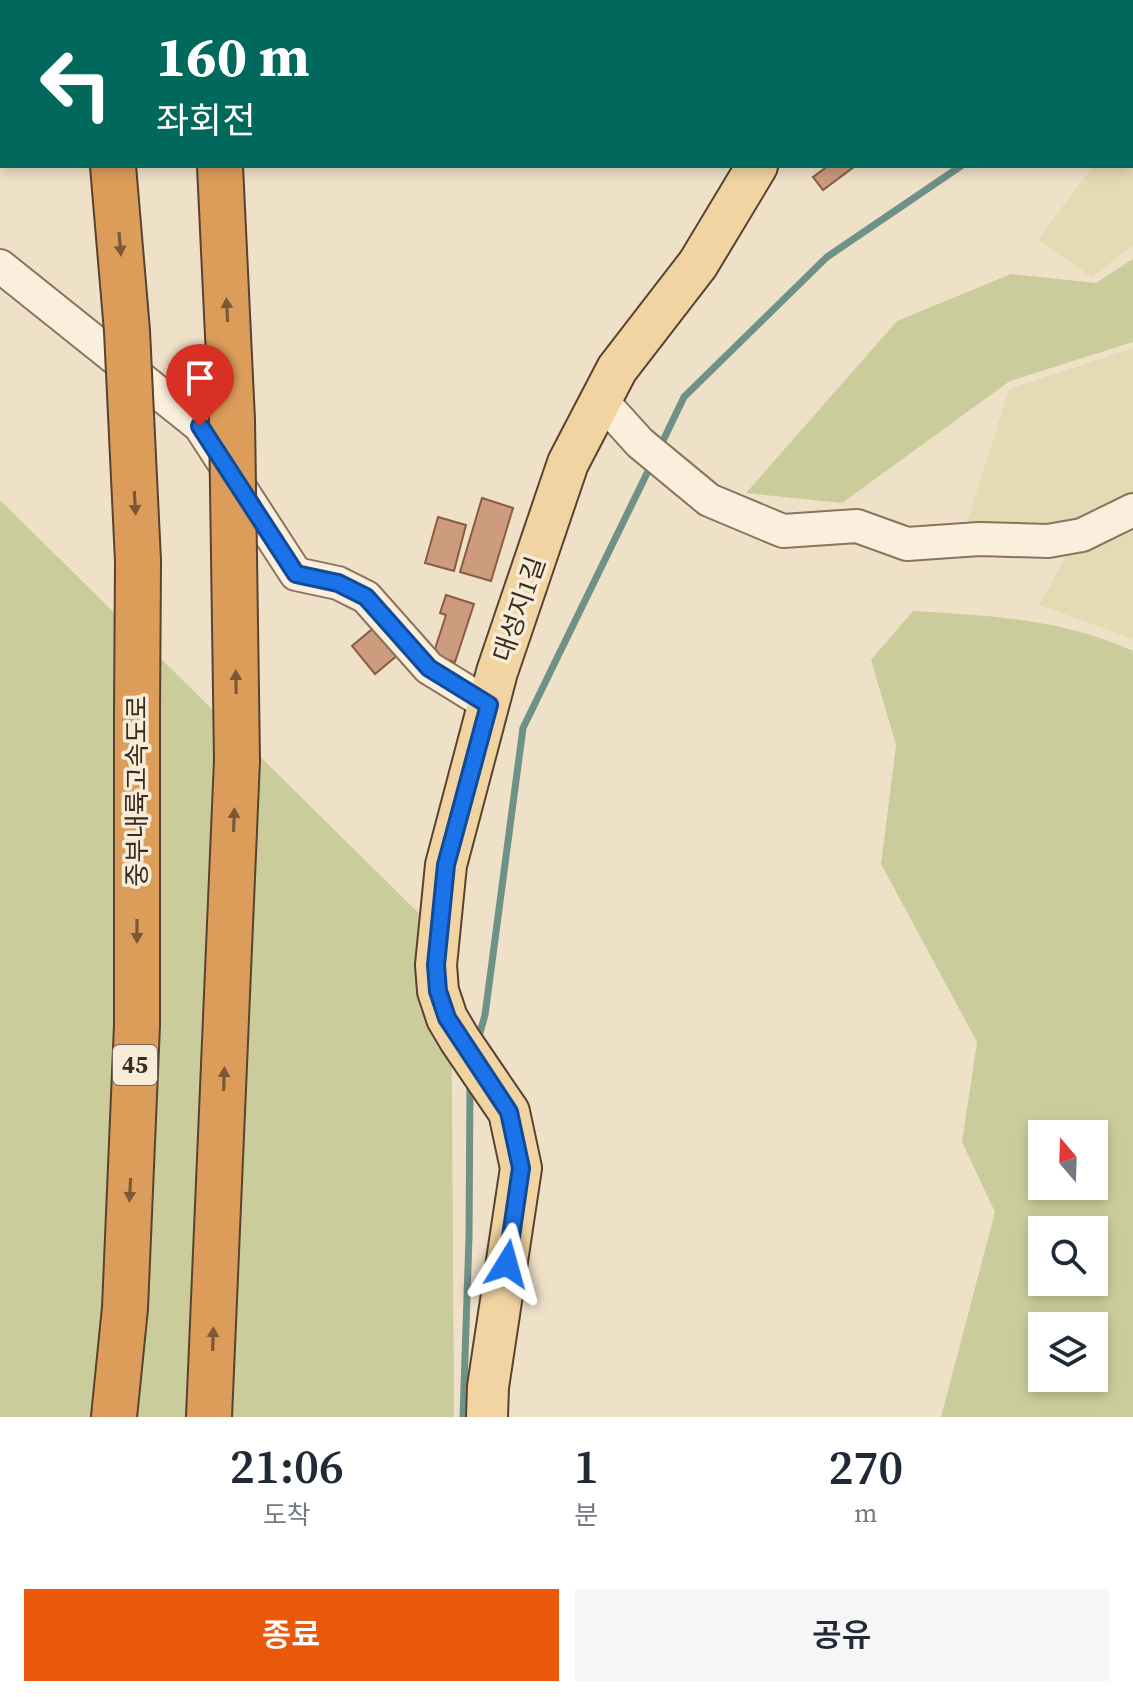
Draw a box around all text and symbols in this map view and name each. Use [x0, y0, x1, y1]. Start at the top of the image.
text: 160 m [156, 18, 310, 95]
icon: left [24, 32, 128, 136]
text: 좌회전 [156, 96, 255, 145]
one-way arrow [114, 232, 127, 257]
one-way arrow [220, 297, 233, 322]
pin [166, 344, 234, 426]
icon: arrive [178, 356, 222, 400]
one-way arrow [129, 491, 142, 516]
street label: 대성지1길 [484, 552, 554, 666]
one-way arrow [230, 669, 242, 694]
street label: 중부내륙고속도로 [119, 695, 155, 887]
one-way arrow [228, 807, 241, 832]
one-way arrow [131, 919, 143, 944]
road number: 45 [113, 1045, 157, 1085]
one-way arrow [217, 1066, 230, 1091]
north arrow [1028, 1120, 1108, 1200]
map controls [1028, 1120, 1108, 1392]
one-way arrow [123, 1178, 136, 1203]
button: search [1028, 1216, 1108, 1296]
position arrow [465, 1222, 549, 1306]
button: layers [1028, 1312, 1108, 1392]
one-way arrow [206, 1326, 219, 1351]
text: 21:06 [230, 1433, 344, 1499]
text: 1 [574, 1433, 599, 1499]
text: 270 [828, 1434, 903, 1500]
text: m [854, 1495, 878, 1531]
text: 도착 [263, 1497, 311, 1533]
text: 분 [574, 1497, 598, 1533]
button: 종료 [24, 1589, 559, 1681]
button: 공유 [575, 1589, 1109, 1681]

